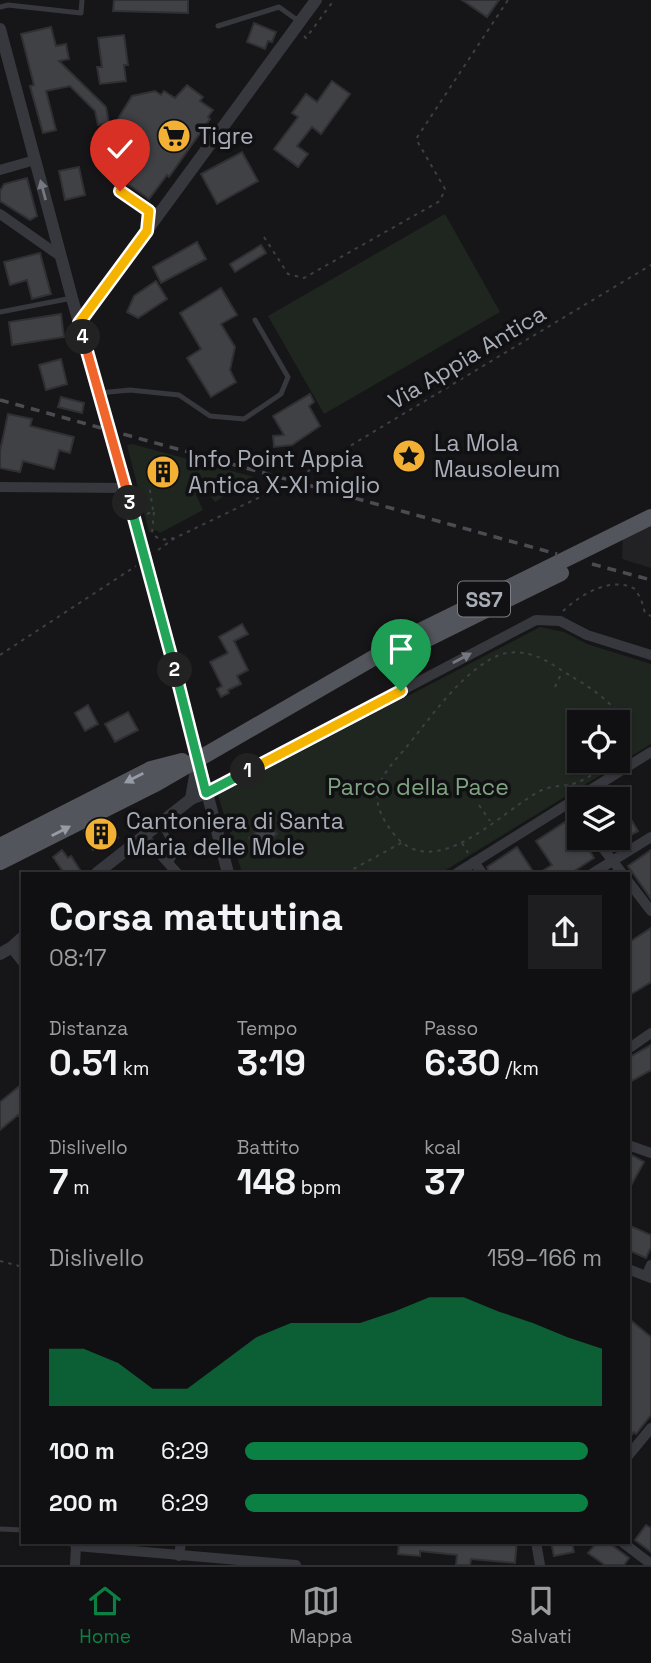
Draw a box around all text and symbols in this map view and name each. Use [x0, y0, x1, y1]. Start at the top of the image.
supermarket icon: Tigre [155, 117, 193, 155]
pin [90, 119, 150, 191]
place label: Tigre [198, 121, 254, 151]
icon: check [101, 130, 139, 168]
one-way arrow [37, 179, 48, 201]
street label: Via Appia Antica [383, 298, 551, 416]
pin: 4 [66, 320, 100, 354]
text: 4 [76, 324, 89, 349]
place label: La Mola Mausoleum [434, 428, 560, 484]
place icon: La Mola Mausoleum [390, 437, 428, 475]
place label: Info Point Appia Antica X-XI miglio [188, 444, 380, 500]
building icon: Info Point Appia Antica X-XI miglio [144, 453, 182, 491]
pin: 3 [113, 486, 148, 520]
text: 3 [124, 490, 135, 515]
road number: SS7 [458, 582, 510, 616]
pin [371, 619, 431, 691]
icon: arrive [382, 630, 420, 668]
pin: 2 [158, 652, 192, 688]
one-way arrow [452, 652, 472, 664]
text: 2 [169, 657, 180, 682]
map controls [567, 710, 630, 850]
button: locate [567, 710, 630, 773]
pin: 1 [230, 754, 266, 788]
text: 1 [243, 758, 252, 783]
one-way arrow [124, 772, 144, 783]
park label: Parco della Pace [327, 772, 509, 802]
button: layers [567, 787, 630, 850]
place label: Cantoniera di Santa Maria delle Mole [126, 806, 344, 862]
building icon: Cantoniera di Santa Maria delle Mole [82, 815, 120, 853]
one-way arrow [51, 826, 71, 837]
text: Corsa mattutina [49, 893, 343, 941]
button: share [528, 895, 602, 969]
text: 08:17 [49, 943, 106, 973]
text: Distanza [49, 1016, 128, 1041]
text: Tempo [237, 1016, 298, 1041]
text: Passo [424, 1016, 478, 1041]
text: 0.51 [49, 1041, 118, 1085]
text: 3:19 [237, 1041, 306, 1085]
text: 6:30 [424, 1041, 500, 1085]
text: km [118, 1056, 149, 1081]
text: /km [500, 1056, 539, 1081]
text: Dislivello [49, 1135, 128, 1160]
text: Battito [237, 1135, 300, 1160]
text: kcal [424, 1135, 461, 1160]
text: 7 [49, 1160, 68, 1204]
text: 148 [237, 1160, 296, 1204]
text: 37 [424, 1160, 465, 1204]
text: m [68, 1175, 90, 1200]
text: bpm [296, 1175, 341, 1200]
text: Dislivello [49, 1243, 144, 1273]
text: 159–166 m [487, 1243, 602, 1273]
text: 100 m [49, 1436, 115, 1466]
text: 6:29 [161, 1436, 209, 1466]
text: 200 m [49, 1488, 118, 1518]
text: 6:29 [161, 1488, 209, 1518]
tab: Home [79, 1582, 131, 1649]
tab: Mappa [290, 1582, 352, 1649]
tab: Salvati [511, 1582, 572, 1649]

